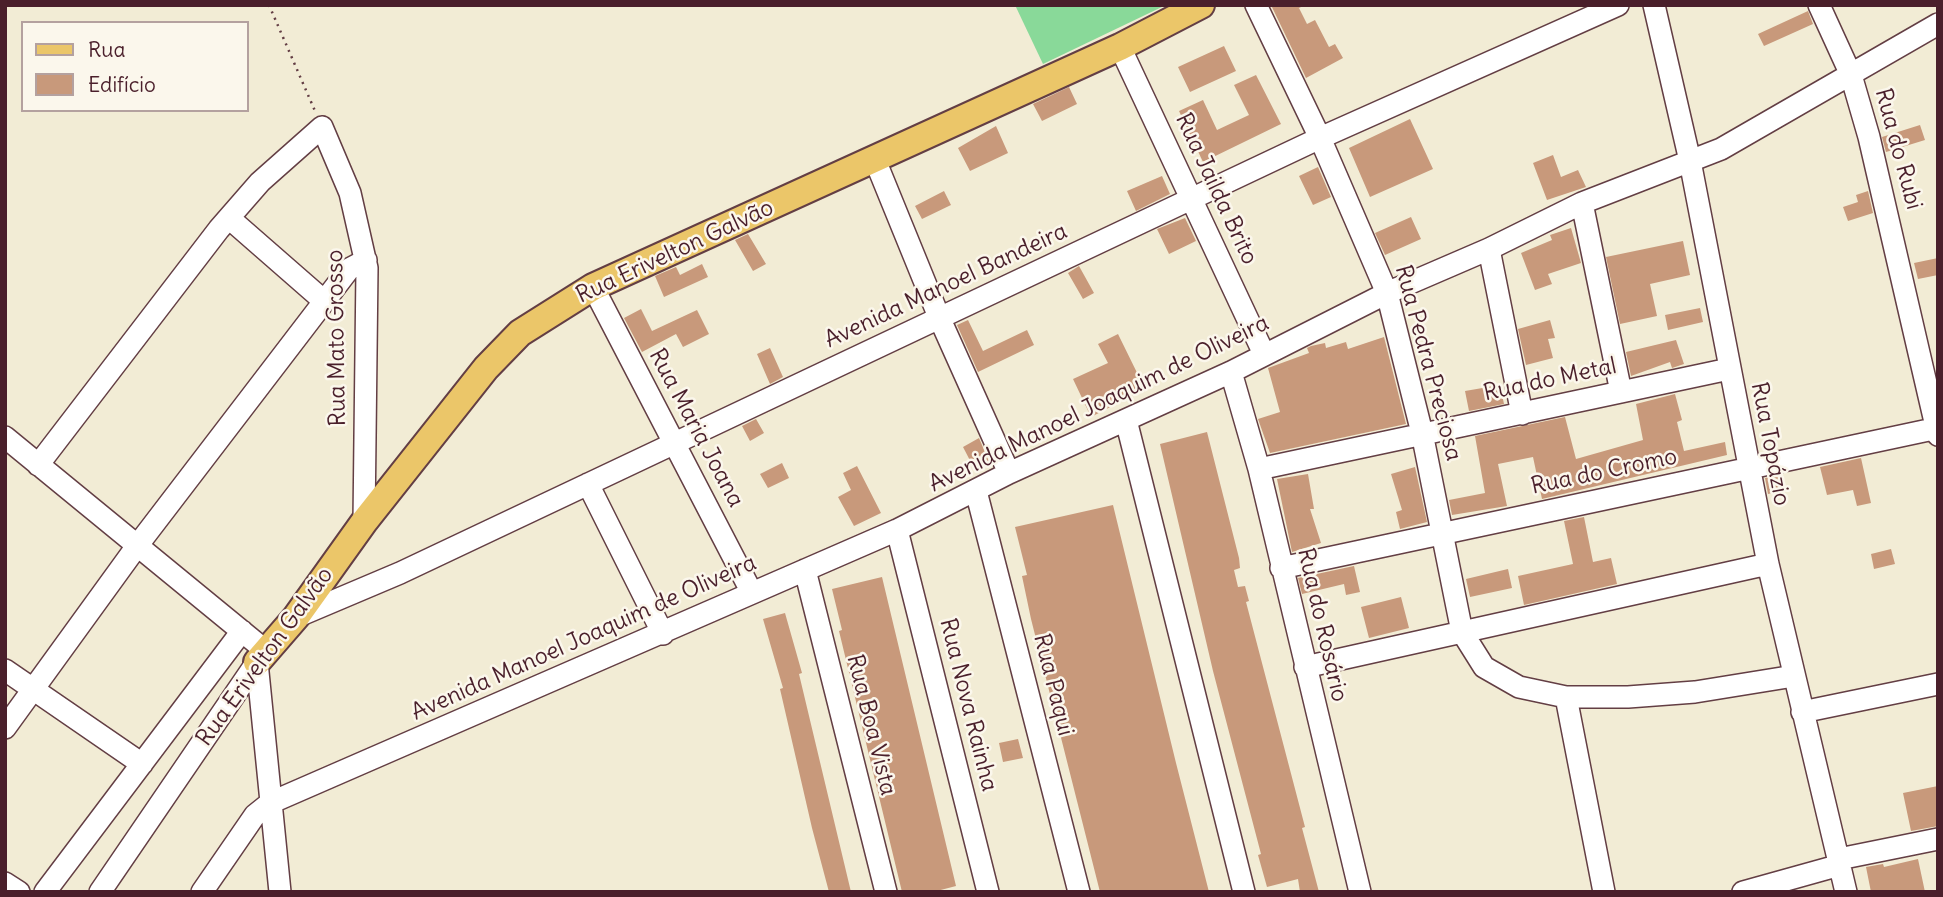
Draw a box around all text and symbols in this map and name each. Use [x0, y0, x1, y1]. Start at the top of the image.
legend [21, 21, 248, 112]
text: Rua [88, 36, 125, 63]
text: Edifício [88, 71, 156, 98]
street label: Rua do Rubi [1869, 85, 1927, 213]
street label: Rua Jailda Brito [1169, 109, 1263, 269]
street label: Rua Erivelton Galvão [572, 194, 778, 310]
street label: Avenida Manoel Bandeira [820, 218, 1072, 354]
street label: Rua Mato Grosso [322, 249, 352, 427]
street label: Rua Pedra Preciosa [1389, 262, 1467, 464]
street label: Avenida Manoel Joaquim de Oliveira [925, 309, 1273, 499]
street label: Rua Maria Joana [643, 344, 749, 512]
street label: Rua do Metal [1481, 352, 1619, 408]
street label: Rua Topázio [1745, 380, 1795, 508]
street label: Rua do Cromo [1528, 443, 1680, 501]
street label: Rua do Rosário [1291, 546, 1353, 704]
street label: Avenida Manoel Joaquim de Oliveira [407, 549, 761, 727]
street label: Rua Erivelton Galvão [191, 562, 339, 752]
street label: Rua Nova Rainha [933, 616, 1003, 794]
street label: Rua Paqui [1027, 631, 1079, 739]
street label: Rua Boa Vista [840, 652, 902, 798]

